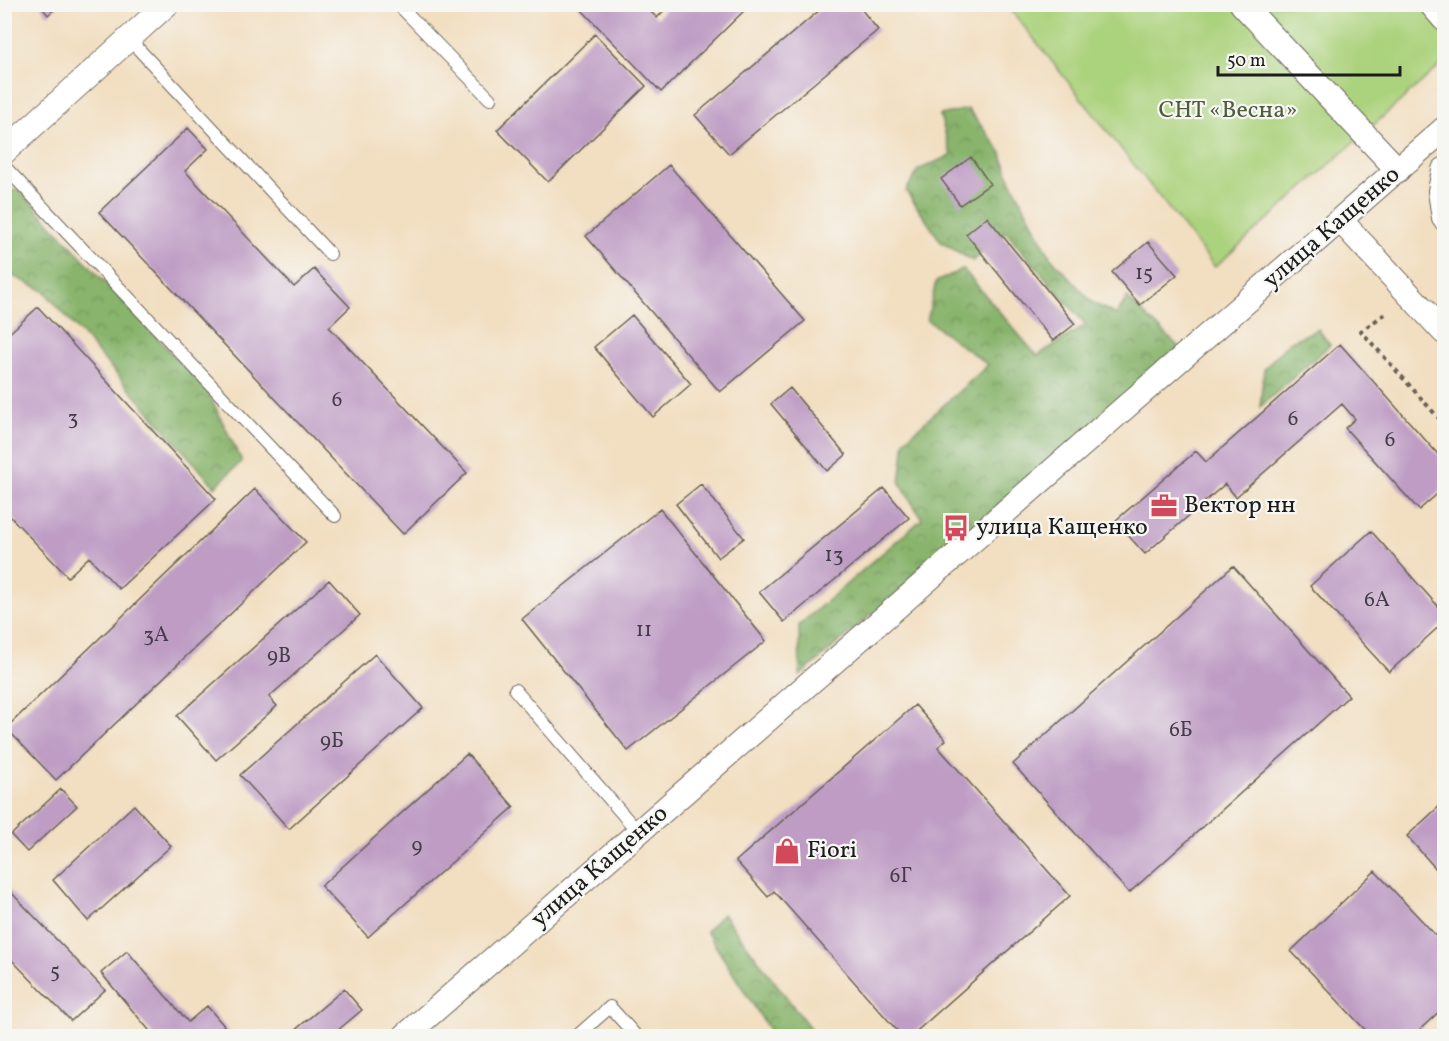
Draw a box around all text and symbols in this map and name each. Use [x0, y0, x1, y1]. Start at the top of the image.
scale bar [1218, 39, 1400, 77]
text: 50 m [1227, 49, 1266, 74]
park label: СНТ «Весна» [1158, 94, 1298, 128]
street label: улица Кащенко [1256, 159, 1408, 297]
house number: 15 [1135, 259, 1153, 288]
house number: 6 [332, 386, 342, 415]
house number: 3 [68, 404, 78, 433]
house number: 6 [1288, 405, 1298, 434]
house number: 6 [1385, 426, 1395, 455]
place label: Вектор нн [1184, 489, 1296, 523]
office icon: Вектор нн [1149, 491, 1179, 521]
place label: улица Кащенко [976, 511, 1148, 545]
bus stop icon: улица Кащенко [941, 513, 971, 543]
house number: 13 [825, 541, 843, 570]
house number: 6А [1364, 586, 1390, 615]
house number: 11 [636, 616, 652, 645]
house number: 3А [143, 621, 169, 650]
house number: 9В [267, 642, 291, 671]
house number: 6Б [1169, 716, 1193, 745]
house number: 9Б [320, 727, 344, 756]
street label: улица Кащенко [524, 798, 676, 936]
house number: 9 [412, 832, 423, 861]
place label: Fiori [807, 834, 857, 868]
shop icon: Fiori [772, 836, 802, 866]
house number: 6Г [890, 862, 912, 891]
house number: 5 [50, 957, 60, 986]

